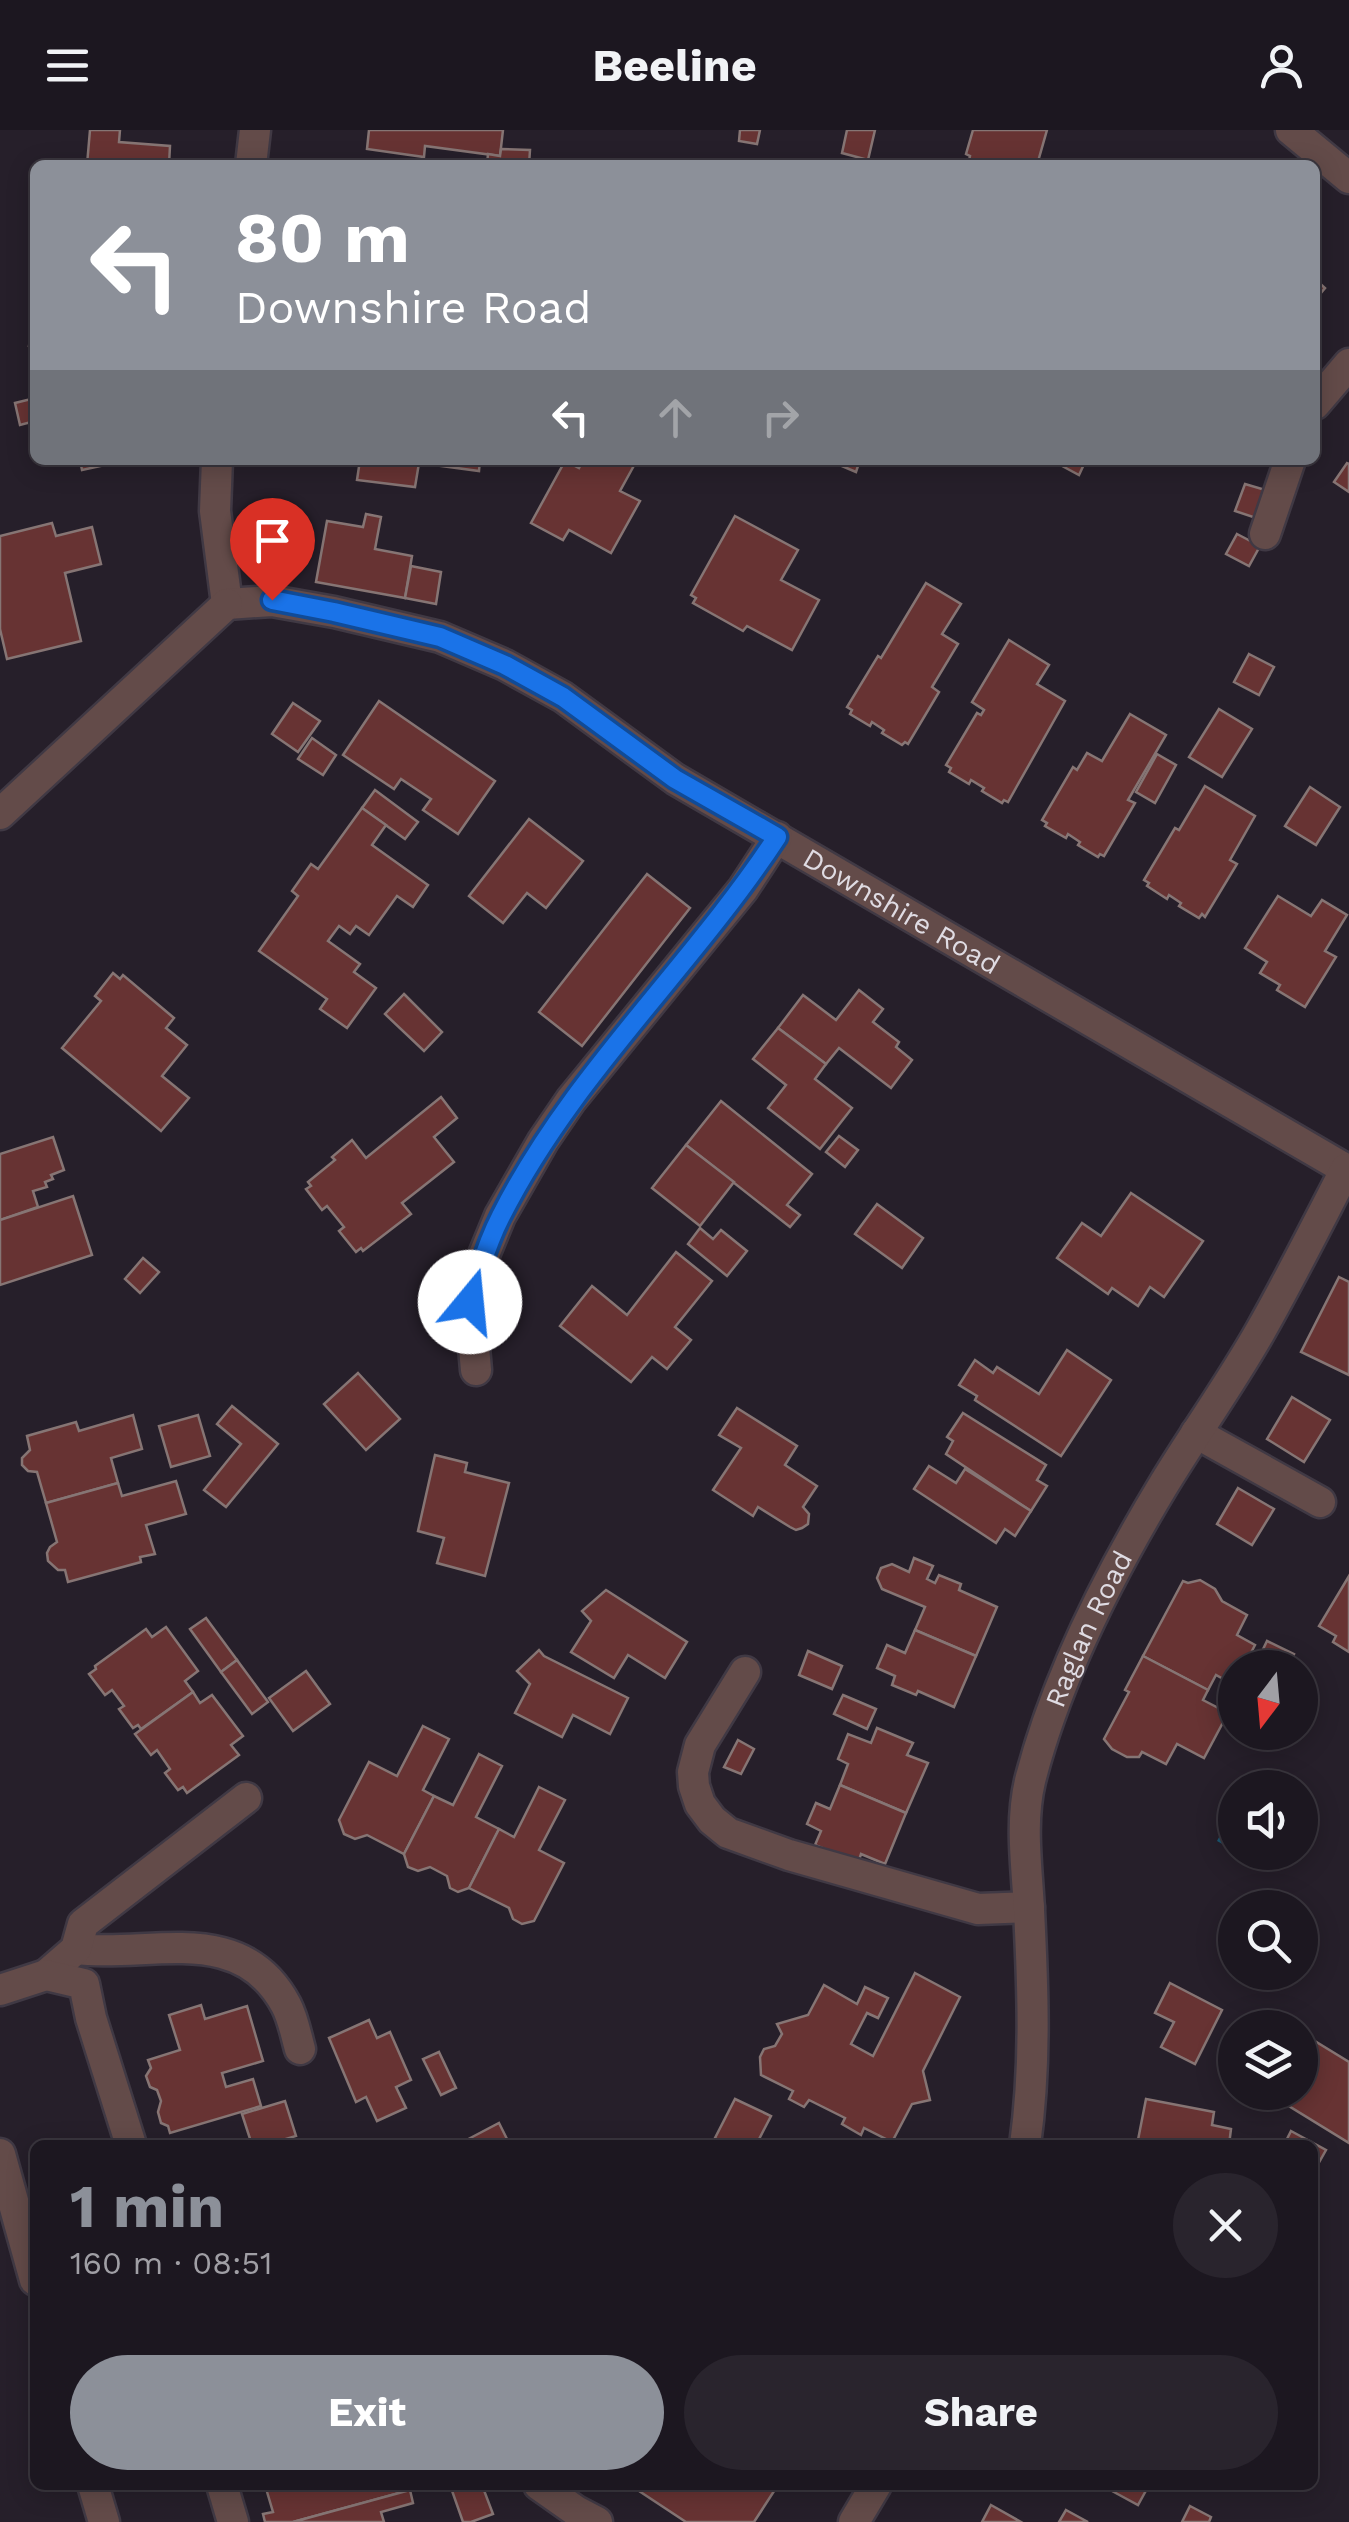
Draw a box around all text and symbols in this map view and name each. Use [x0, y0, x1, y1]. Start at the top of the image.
icon: menu [40, 38, 95, 93]
icon: person [1254, 38, 1309, 93]
text: Beeline [592, 39, 757, 92]
text: 80 m [235, 197, 410, 279]
icon: left [70, 200, 200, 330]
text: Downshire Road [235, 281, 592, 334]
icon: left [543, 390, 598, 445]
icon: ahead [648, 390, 703, 445]
icon: right [753, 390, 808, 445]
pin [230, 498, 315, 601]
icon: arrive [245, 513, 300, 568]
street label: Downshire Road [797, 841, 1006, 981]
position arrow [418, 1250, 522, 1354]
street label: Raglan Road [1038, 1545, 1139, 1712]
north arrow [1218, 1650, 1318, 1750]
map controls [1218, 1650, 1318, 2110]
button: sound [1218, 1770, 1318, 1870]
button: search [1218, 1890, 1318, 1990]
button: layers [1218, 2010, 1318, 2110]
text: 1 min [70, 2171, 224, 2242]
button: close [1173, 2173, 1278, 2278]
text: 160 m · 08:51 [70, 2244, 273, 2282]
button: Exit [70, 2355, 664, 2470]
button: Share [684, 2355, 1278, 2470]

